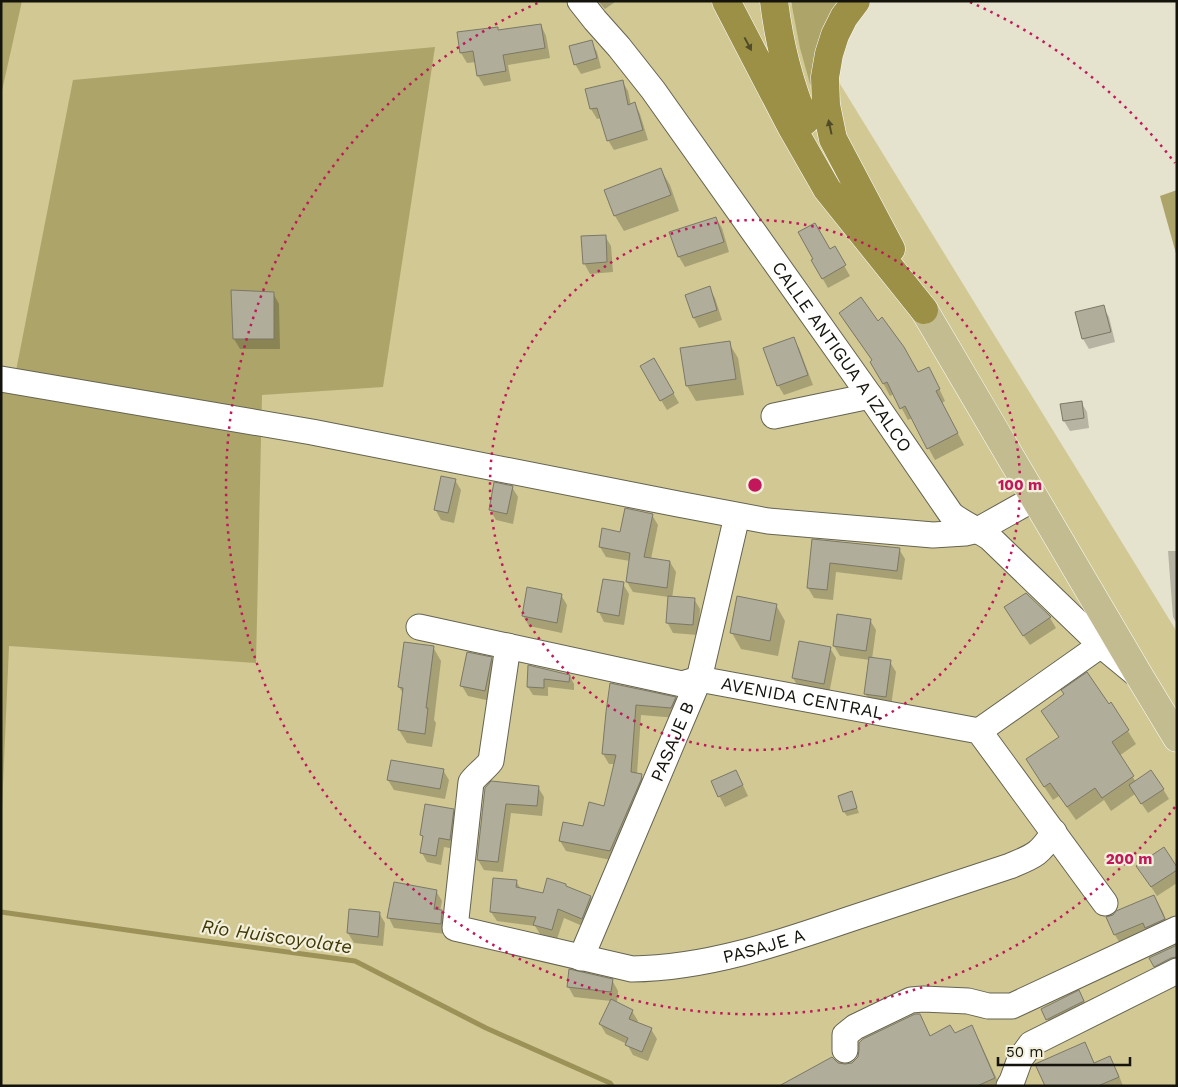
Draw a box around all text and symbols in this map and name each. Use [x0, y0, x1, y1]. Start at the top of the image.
one-way arrow [744, 37, 752, 52]
one-way arrow [826, 120, 834, 135]
street label: CALLE ANTIGUA A IZALCO [768, 257, 916, 456]
centre of rings [746, 476, 764, 494]
text: 100 m [998, 476, 1042, 494]
street label: AVENIDA CENTRAL [719, 672, 886, 723]
street label: PASAJE B [646, 698, 698, 784]
text: 200 m [1106, 850, 1152, 868]
water label: Río Huiscoyolate [200, 915, 354, 958]
street label: PASAJE A [721, 924, 807, 967]
scale bar [998, 1034, 1130, 1066]
text: 50 m [1006, 1043, 1043, 1061]

